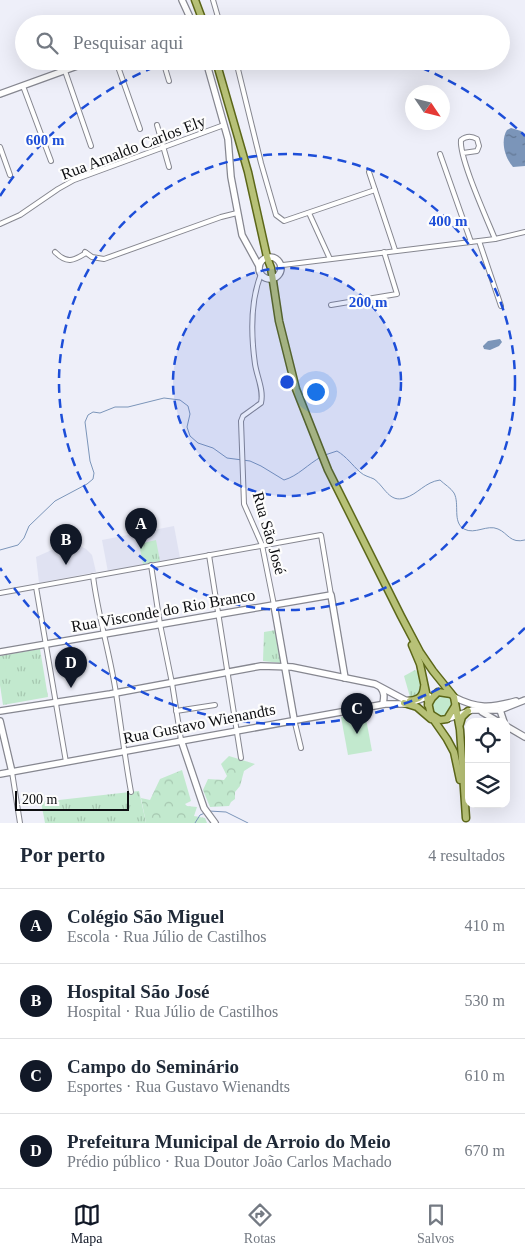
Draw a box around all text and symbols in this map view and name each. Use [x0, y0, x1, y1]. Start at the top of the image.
search box [15, 15, 510, 70]
icon: search [33, 29, 61, 57]
text: Pesquisar aqui [73, 32, 183, 53]
north arrow [405, 85, 450, 130]
street label: Rua Arnaldo Carlos Ely [59, 112, 208, 184]
text: 600 m [26, 132, 65, 148]
text: 400 m [429, 213, 468, 229]
text: 200 m [349, 294, 388, 310]
centre of rings [278, 373, 296, 391]
your location [303, 379, 329, 405]
street label: Rua São José [250, 490, 289, 576]
pin: A [125, 508, 157, 549]
pin: B [50, 524, 82, 565]
street label: Rua Visconde do Rio Branco [70, 586, 256, 635]
pin: D [55, 647, 87, 688]
pin: C [341, 693, 373, 734]
street label: Rua Gustavo Wienandts [122, 700, 277, 747]
map controls [465, 718, 510, 808]
button: locate [465, 718, 510, 763]
button: layers [465, 763, 510, 808]
scale bar [15, 788, 129, 811]
text: 200 m [22, 792, 57, 807]
text: Por perto [20, 843, 105, 867]
text: 4 resultados [428, 847, 505, 864]
text: Colégio São Miguel [67, 906, 224, 927]
text: A [30, 917, 42, 934]
text: 410 m [465, 917, 505, 934]
text: Escola · Rua Júlio de Castilhos [67, 928, 267, 945]
text: Hospital São José [67, 981, 210, 1002]
text: B [31, 992, 41, 1009]
text: 530 m [465, 992, 505, 1009]
text: Hospital · Rua Júlio de Castilhos [67, 1003, 278, 1020]
text: Campo do Seminário [67, 1056, 239, 1077]
text: C [30, 1067, 42, 1084]
text: 610 m [465, 1067, 505, 1084]
text: Esportes · Rua Gustavo Wienandts [67, 1078, 290, 1095]
text: Prefeitura Municipal de Arroio do Meio [67, 1131, 391, 1152]
text: D [30, 1142, 42, 1159]
text: 670 m [465, 1142, 505, 1159]
text: Prédio público · Rua Doutor João Carlos Machado [67, 1153, 392, 1170]
tab: Mapa [71, 1201, 103, 1247]
tab: Rotas [244, 1201, 276, 1247]
tab: Salvos [417, 1201, 454, 1247]

